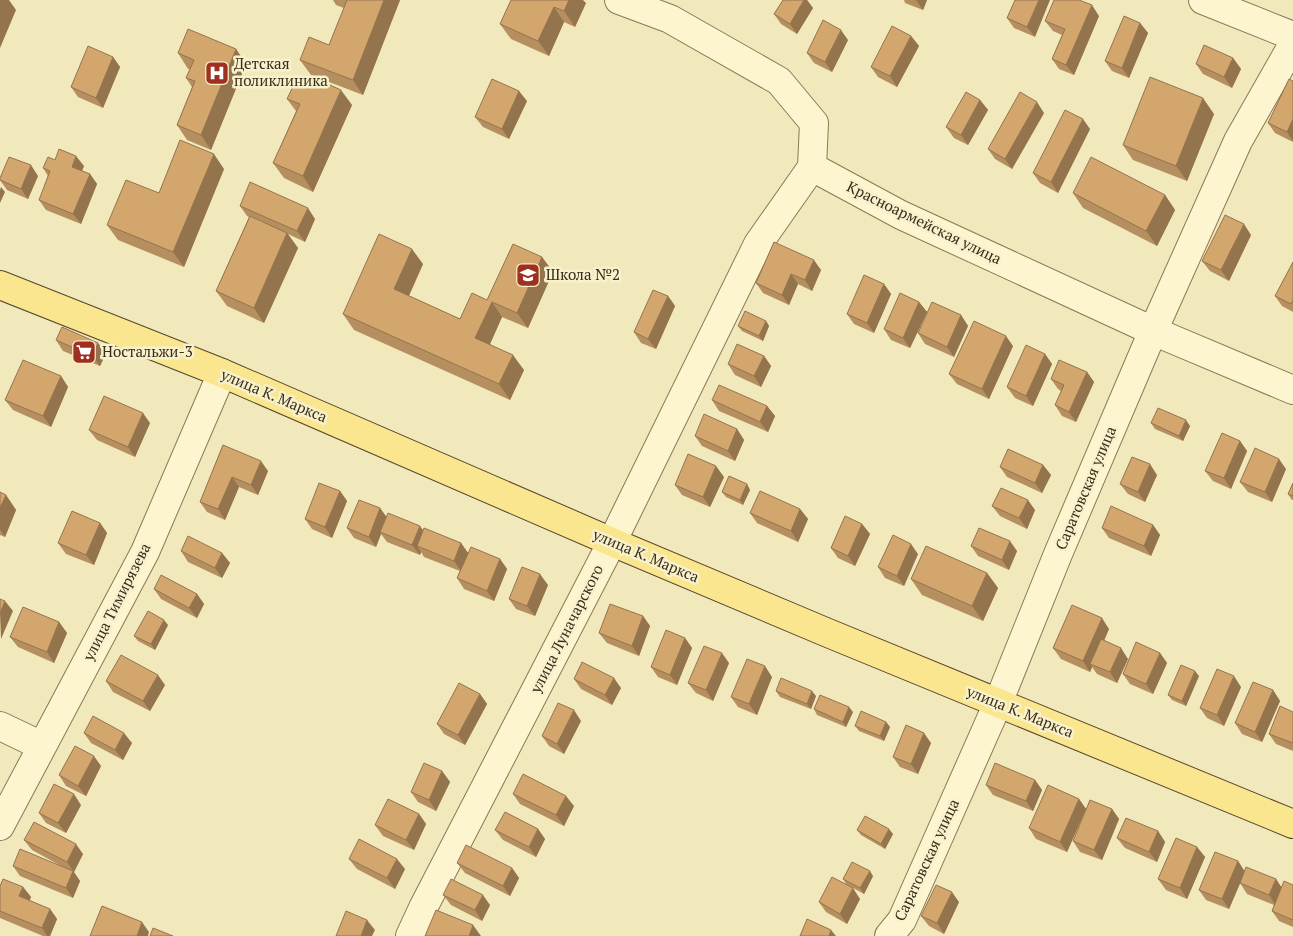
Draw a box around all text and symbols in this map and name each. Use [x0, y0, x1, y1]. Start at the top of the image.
place label: Детская поликлиника [234, 53, 328, 90]
hospital icon: Детская поликлиника [204, 60, 230, 86]
street label: Красноармейская улица [844, 176, 1005, 268]
school or university icon: Школа №2 [515, 262, 541, 288]
place label: Школа №2 [546, 264, 620, 284]
supermarket icon: Ностальжи-3 [71, 339, 97, 365]
place label: Ностальжи-3 [102, 341, 193, 361]
street label: улица К. Маркса [217, 363, 331, 427]
street label: Саратовская улица [1050, 422, 1120, 553]
street label: улица К. Маркса [589, 523, 703, 587]
street label: улица Тимирязева [77, 539, 155, 665]
street label: улица Луначарского [525, 561, 607, 697]
street label: улица К. Маркса [963, 680, 1077, 742]
street label: Саратовская улица [889, 795, 963, 924]

